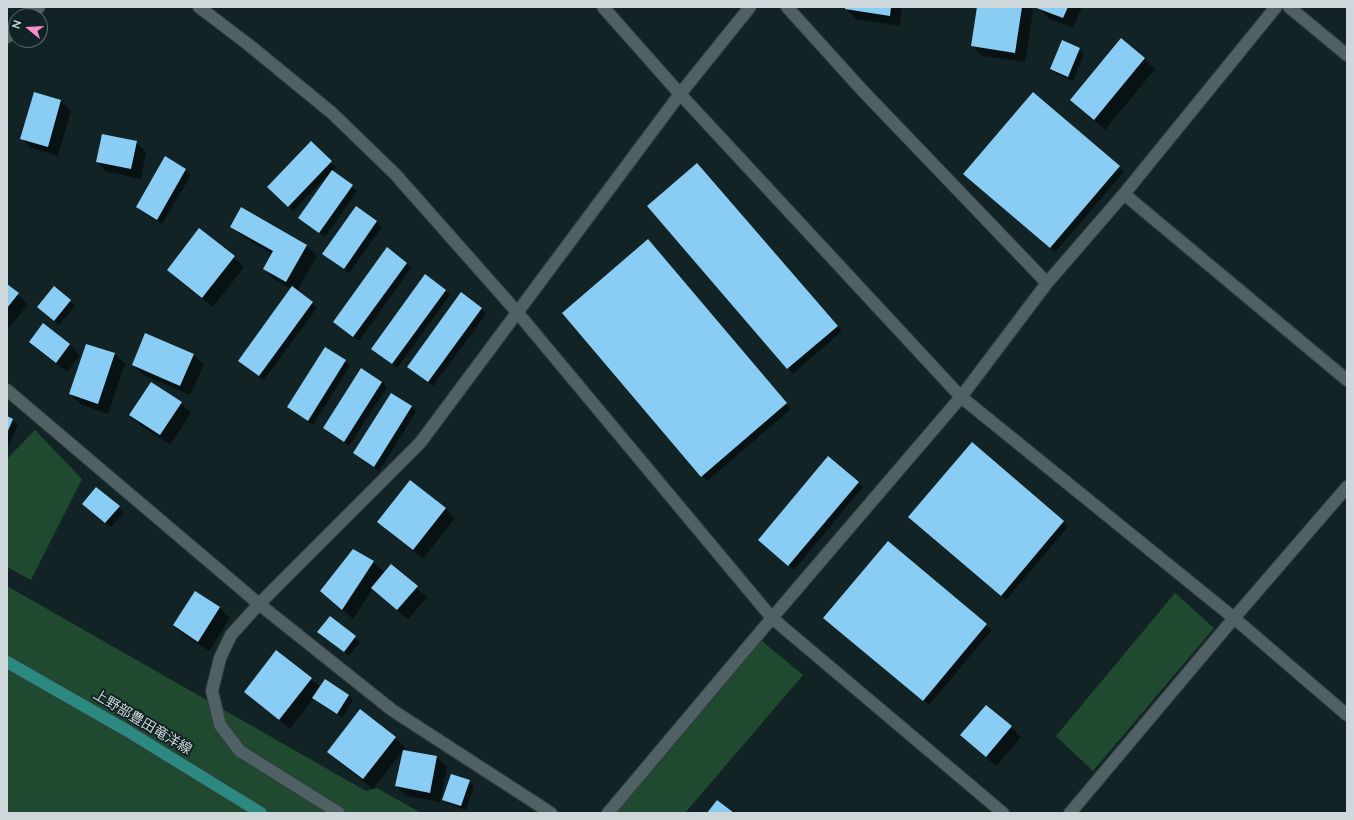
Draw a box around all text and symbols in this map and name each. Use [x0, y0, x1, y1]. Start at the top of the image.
north arrow [8, 8, 48, 48]
text: N [9, 18, 25, 31]
street label: 上野部豊田竜洋線 [90, 687, 194, 759]

